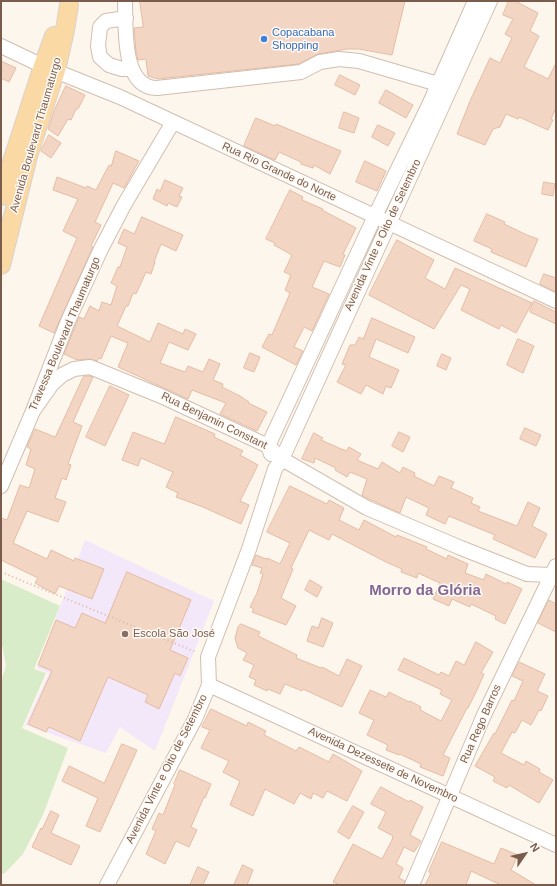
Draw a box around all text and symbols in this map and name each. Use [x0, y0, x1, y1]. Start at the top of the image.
place label: Copacabana Shopping [272, 26, 334, 52]
marker: Copacabana Shopping [259, 34, 269, 44]
street label: Avenida Boulevard Thaumaturgo [8, 56, 64, 214]
street label: Rua Rio Grande do Norte [220, 140, 338, 204]
street label: Avenida Vinte e Oito de Setembro [342, 157, 424, 313]
street label: Travessa Boulevard Thaumaturgo [27, 255, 103, 413]
street label: Rua Benjamin Constant [159, 390, 269, 452]
district label: Morro da Glória [369, 582, 481, 600]
place label: Escola São José [133, 627, 215, 641]
marker: Escola São José [120, 629, 130, 639]
street label: Rua Rego Barros [458, 682, 504, 766]
street label: Avenida Vinte e Oito de Setembro [123, 692, 211, 846]
street label: Avenida Dezessete de Novembro [306, 724, 460, 806]
north arrow [505, 834, 545, 874]
text: N [528, 841, 542, 854]

